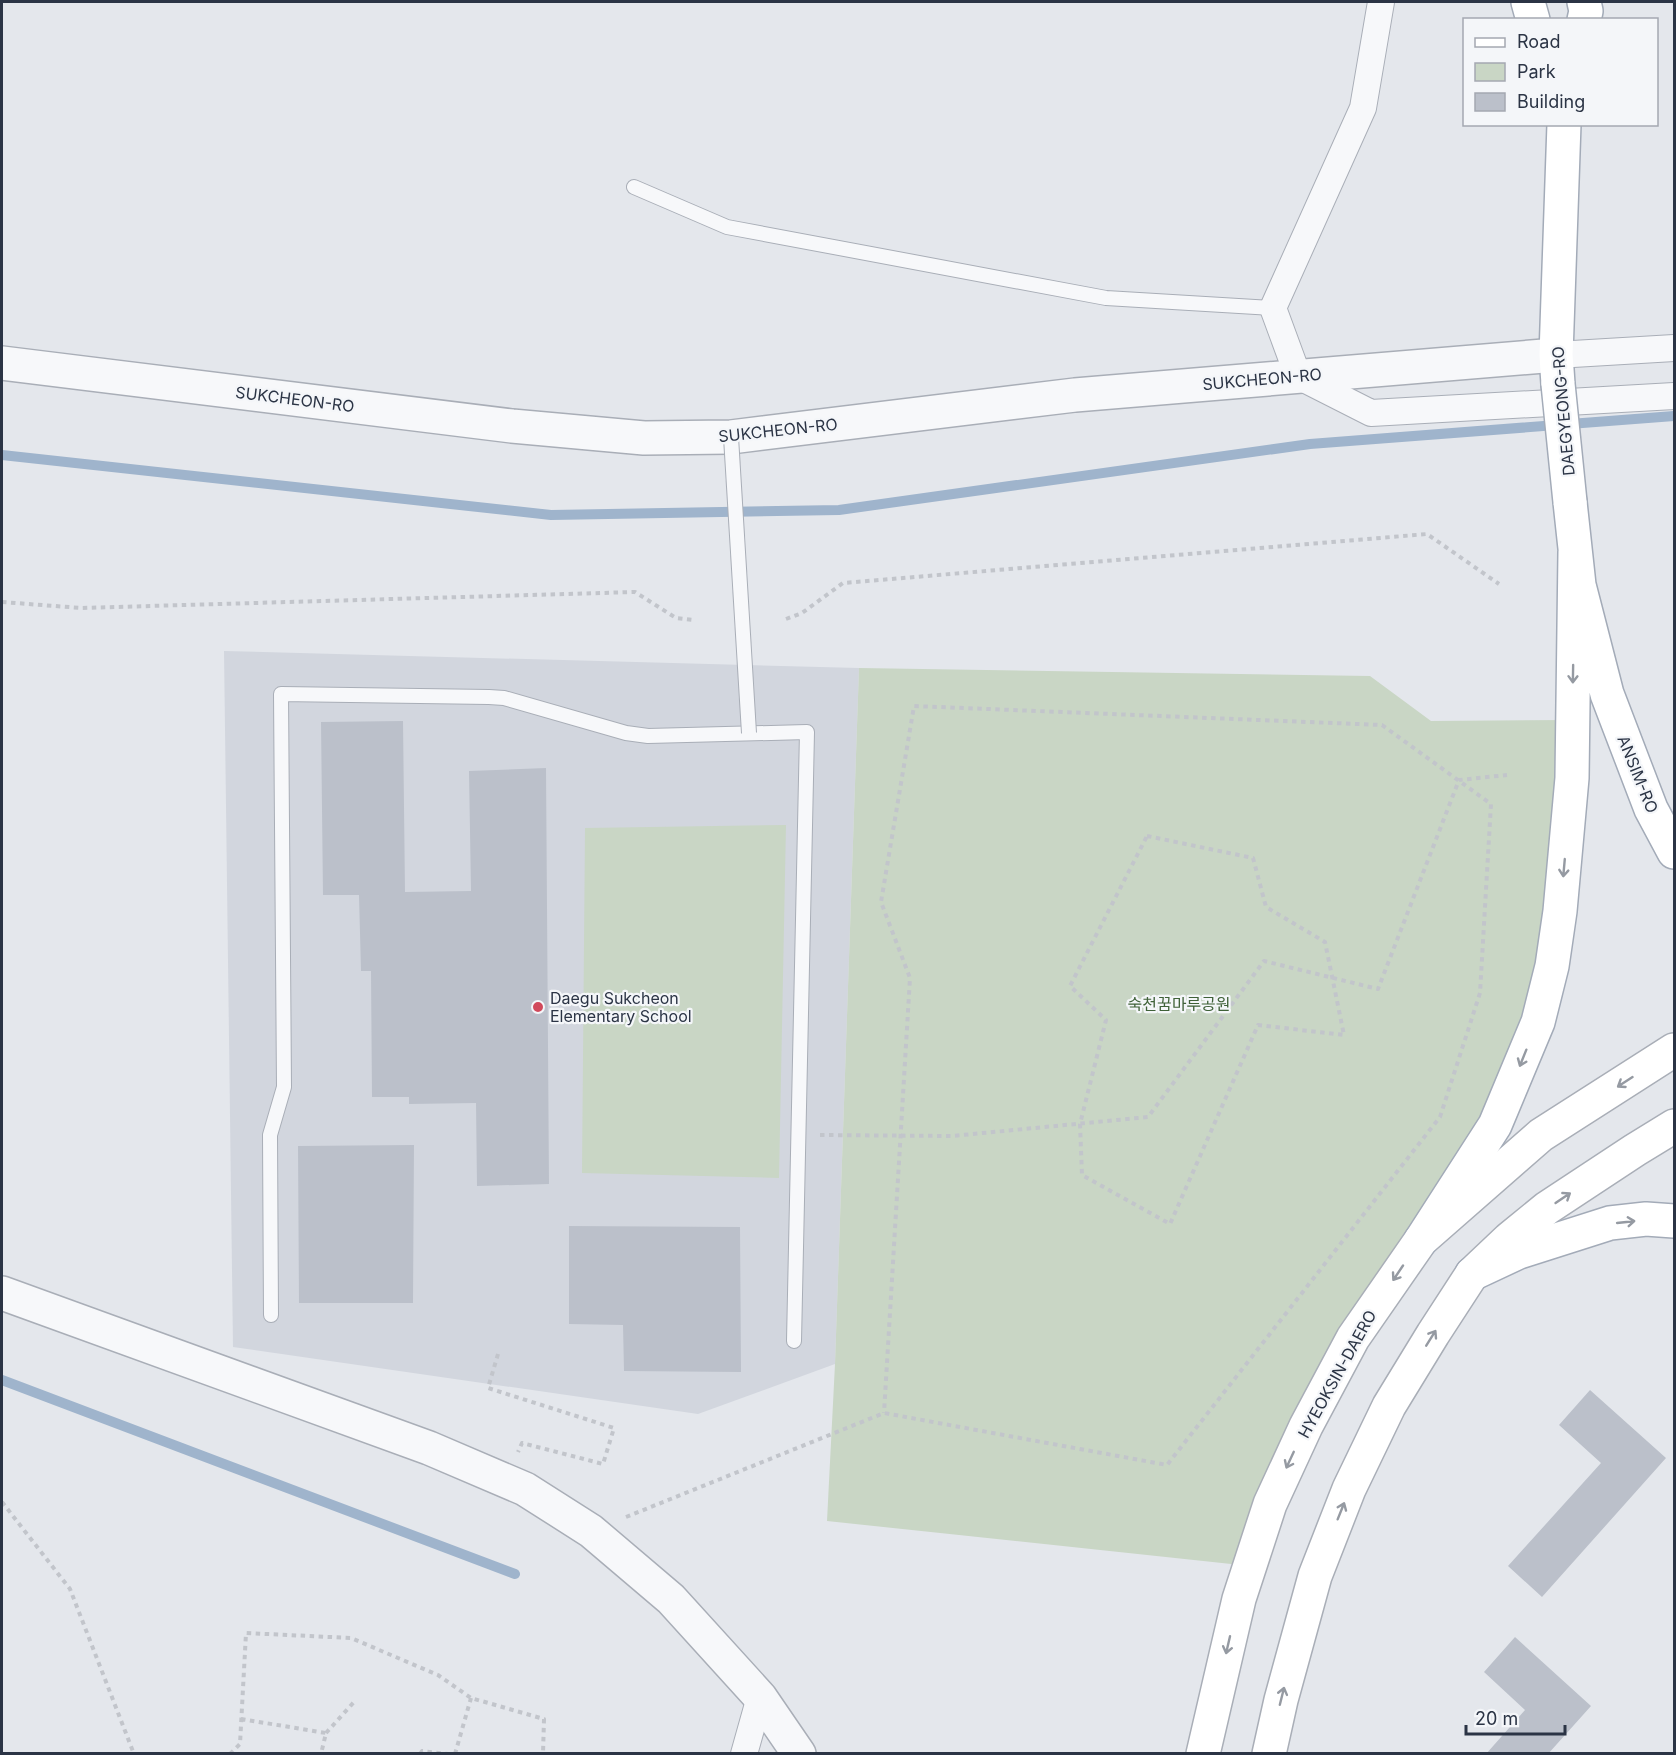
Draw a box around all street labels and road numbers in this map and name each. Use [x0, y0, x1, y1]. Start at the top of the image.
street label: DAEGYEONG-RO [1547, 345, 1579, 477]
street label: SUKCHEON-RO [1201, 364, 1323, 394]
street label: SUKCHEON-RO [234, 382, 356, 416]
street label: SUKCHEON-RO [717, 414, 839, 446]
street label: ANSIM-RO [1613, 732, 1663, 816]
street label: HYEOKSIN-DAERO [1294, 1306, 1380, 1442]

